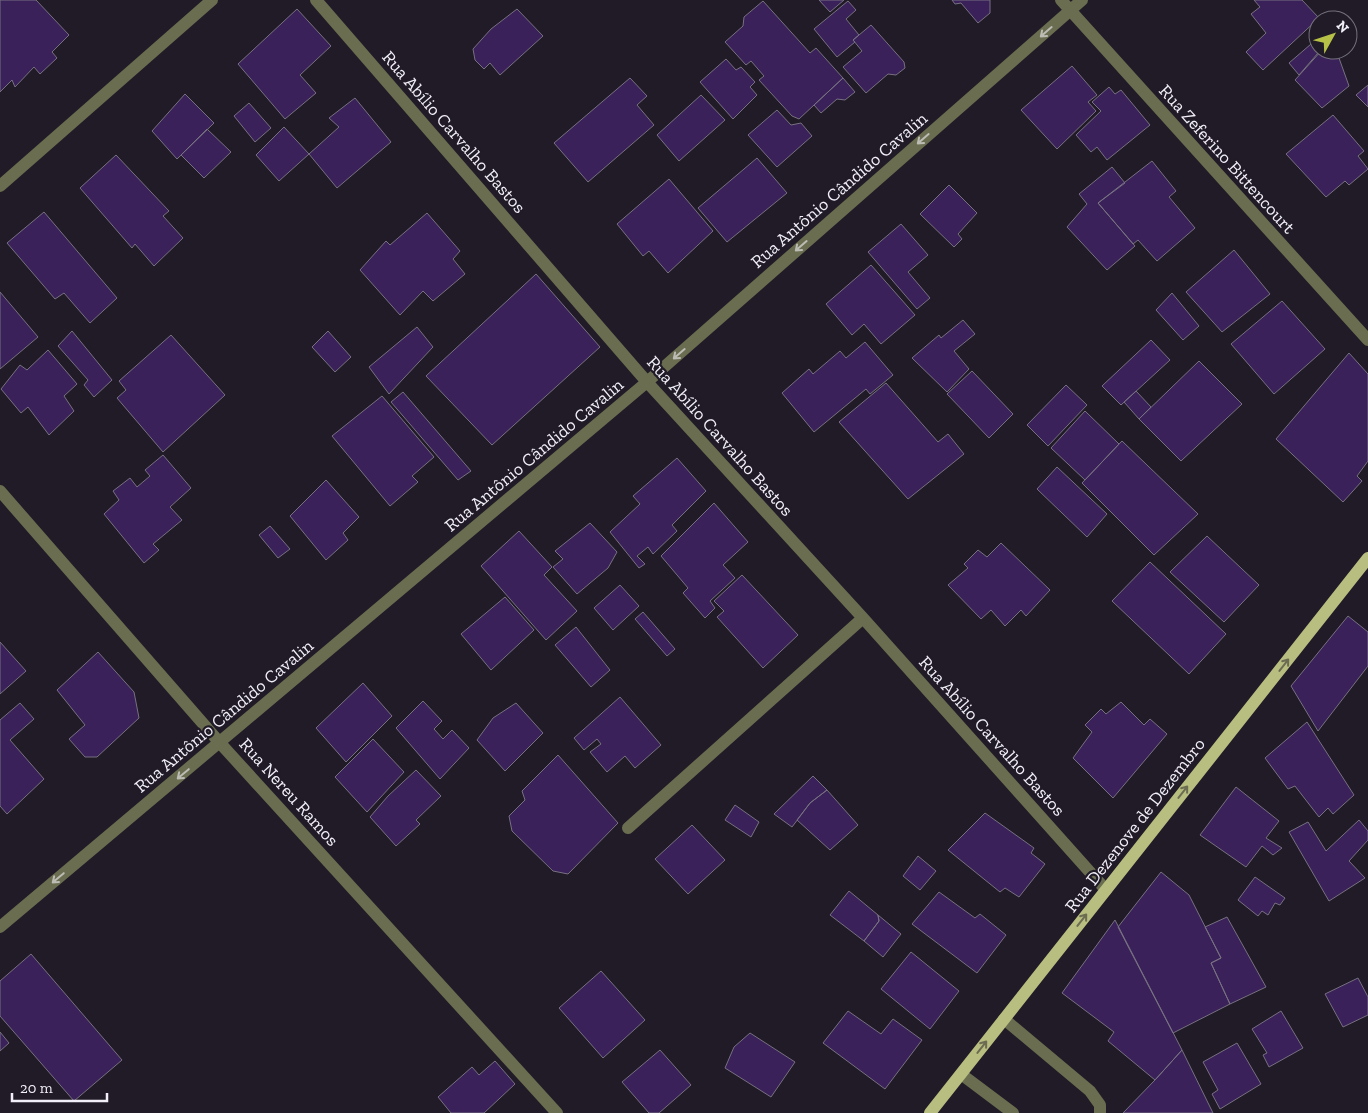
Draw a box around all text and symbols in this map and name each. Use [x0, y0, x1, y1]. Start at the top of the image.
north arrow [1308, 10, 1358, 60]
text: N [1333, 17, 1353, 37]
one-way arrow [1039, 26, 1052, 38]
street label: Rua Abílio Carvalho Bastos [377, 46, 531, 218]
street label: Rua Zeferino Bittencourt [1154, 80, 1300, 238]
street label: Rua Antônio Cândido Cavalin [746, 107, 932, 273]
one-way arrow [917, 134, 930, 145]
one-way arrow [795, 241, 808, 252]
one-way arrow [673, 348, 686, 359]
street label: Rua Abílio Carvalho Bastos [642, 351, 798, 521]
street label: Rua Antônio Cândido Cavalin [440, 373, 628, 536]
street label: Rua Antônio Cândido Cavalin [130, 634, 318, 797]
street label: Rua Abílio Carvalho Bastos [914, 651, 1070, 821]
one-way arrow [1278, 659, 1289, 672]
street label: Rua Nereu Ramos [235, 733, 343, 851]
street label: Rua Dezenove de Dezembro [1060, 734, 1210, 916]
one-way arrow [176, 768, 189, 780]
one-way arrow [1178, 785, 1188, 799]
one-way arrow [52, 873, 65, 884]
one-way arrow [1077, 914, 1088, 927]
one-way arrow [976, 1041, 987, 1054]
scale bar [12, 1070, 108, 1102]
text: 20 m [20, 1079, 53, 1097]

